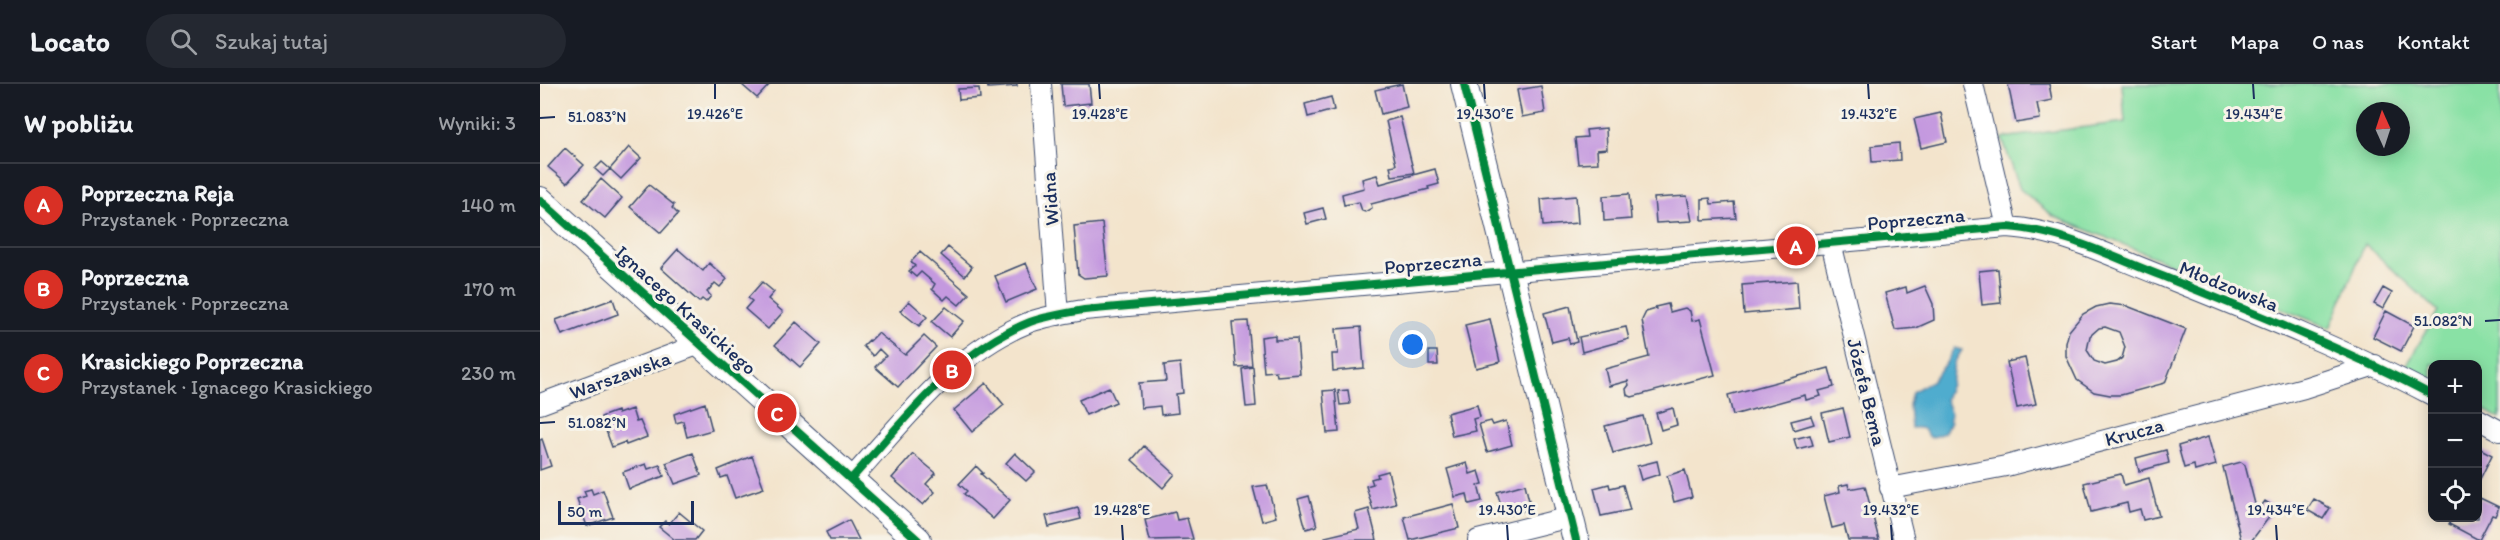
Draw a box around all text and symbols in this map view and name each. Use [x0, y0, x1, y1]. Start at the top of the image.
search box [146, 14, 566, 68]
text: Locato [30, 24, 110, 58]
icon: search [167, 25, 200, 58]
text: Szukaj tutaj [215, 28, 328, 55]
text: Start [2151, 29, 2197, 54]
text: Mapa [2230, 29, 2279, 54]
text: O nas [2312, 29, 2364, 54]
text: Kontakt [2397, 29, 2470, 54]
north arrow [2356, 102, 2410, 156]
text: 19.426°E [687, 105, 743, 123]
text: 19.428°E [1072, 105, 1128, 123]
text: 19.430°E [1456, 105, 1514, 123]
text: 19.432°E [1841, 105, 1897, 123]
text: 19.434°E [2225, 105, 2283, 123]
text: W pobliżu [24, 107, 133, 139]
text: 51.083°N [568, 108, 626, 126]
text: Wyniki: 3 [438, 111, 516, 135]
street label: Widna [1036, 171, 1064, 227]
text: Poprzeczna Reja [81, 180, 234, 207]
text: A [37, 193, 50, 217]
text: 140 m [461, 193, 516, 217]
street label: Poprzeczna [1866, 203, 1967, 235]
text: Przystanek · Poprzeczna [81, 207, 289, 231]
pin: A [1776, 224, 1816, 268]
street label: Ignacego Krasickiego [610, 240, 762, 380]
street label: Poprzeczna [1383, 247, 1484, 279]
street label: Młodzowska [2176, 255, 2283, 317]
text: Poprzeczna [81, 264, 189, 291]
text: B [37, 277, 50, 301]
text: 170 m [463, 277, 516, 301]
text: Przystanek · Poprzeczna [81, 291, 289, 315]
text: 51.082°N [2414, 312, 2472, 330]
your location [1398, 330, 1427, 359]
street label: Józefa Bema [1842, 336, 1892, 449]
street label: Warszawska [566, 345, 674, 404]
text: Krasickiego Poprzeczna [81, 348, 303, 375]
pin: B [932, 348, 972, 392]
map controls [2428, 360, 2482, 522]
button: + [2428, 360, 2482, 414]
text: C [37, 361, 50, 385]
text: 230 m [461, 361, 516, 385]
text: Przystanek · Ignacego Krasickiego [81, 375, 373, 399]
pin: C [758, 390, 796, 436]
street label: Krucza [2102, 413, 2166, 451]
text: 51.082°N [568, 414, 626, 432]
button: − [2428, 414, 2482, 468]
button: locate [2428, 468, 2482, 522]
scale bar [558, 498, 694, 526]
text: 19.428°E [1094, 501, 1150, 519]
text: 19.430°E [1478, 501, 1536, 519]
text: 19.432°E [1863, 501, 1919, 519]
text: 19.434°E [2247, 501, 2305, 519]
text: 50 m [567, 502, 602, 521]

